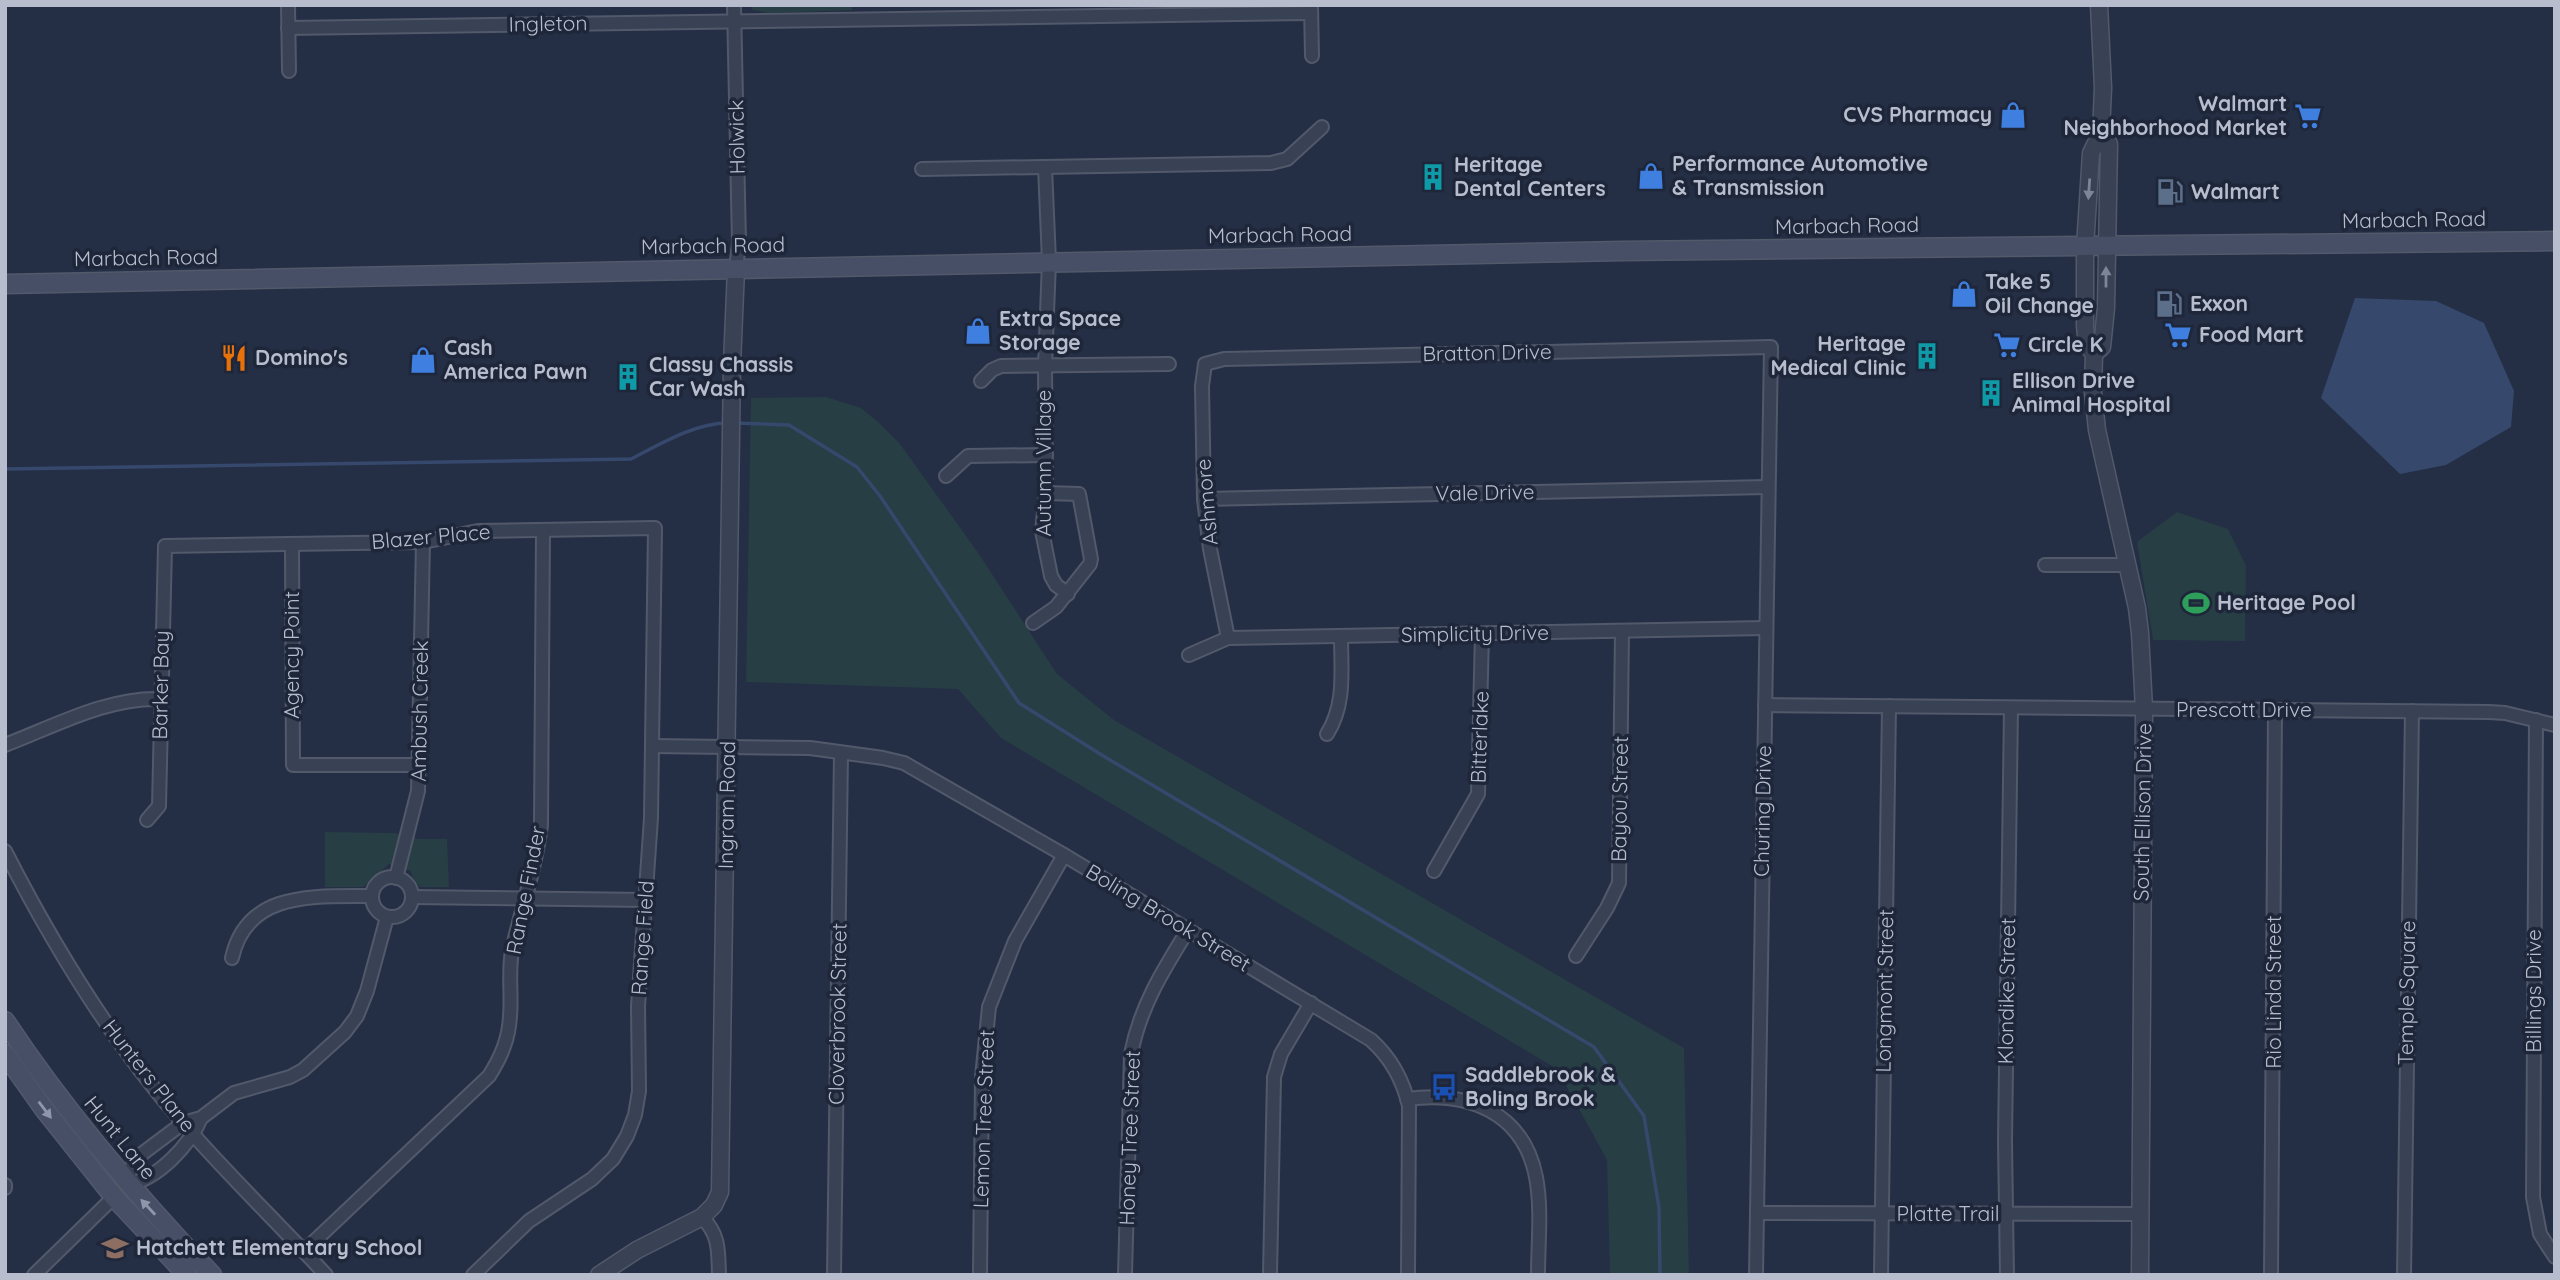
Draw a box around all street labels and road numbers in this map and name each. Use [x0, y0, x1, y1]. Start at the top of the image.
street label: Ingleton [508, 9, 588, 37]
street label: Holwick [722, 99, 750, 175]
street label: Marbach Road [2342, 205, 2486, 233]
street label: Marbach Road [1775, 211, 1919, 239]
street label: Marbach Road [1208, 220, 1352, 248]
street label: Marbach Road [641, 231, 785, 259]
street label: Marbach Road [74, 243, 218, 271]
street label: Bratton Drive [1422, 338, 1552, 366]
street label: Autumn Village [1030, 390, 1056, 536]
street label: Ashmore [1189, 458, 1223, 546]
street label: Vale Drive [1435, 478, 1535, 506]
street label: Blazer Place [370, 518, 492, 554]
street label: Agency Point [278, 591, 304, 719]
street label: Simplicity Drive [1401, 619, 1549, 647]
street label: Barker Bay [146, 630, 174, 740]
street label: Ambush Creek [405, 640, 433, 782]
street label: Bitterlake [1464, 690, 1494, 784]
street label: Prescott Drive [2176, 696, 2312, 722]
street label: South Ellison Drive [2127, 723, 2157, 901]
street label: Bayou Street [1605, 736, 1633, 862]
street label: Ingram Road [712, 741, 740, 869]
street label: Churing Drive [1748, 745, 1776, 877]
street label: Range Finder [500, 823, 550, 956]
street label: Boling Brook Street [1081, 858, 1256, 977]
street label: Range Field [625, 880, 659, 996]
street label: Longmont Street [1870, 909, 1898, 1073]
street label: Rio Linda Street [2260, 915, 2286, 1069]
street label: Klondike Street [1992, 917, 2020, 1065]
street label: Temple Square [2392, 920, 2420, 1066]
street label: Cloverbrook Street [822, 923, 852, 1105]
street label: Billings Drive [2520, 929, 2546, 1053]
street label: Hunters Plane [98, 1014, 202, 1137]
street label: Lemon Tree Street [967, 1029, 999, 1209]
street label: Honey Tree Street [1113, 1050, 1145, 1226]
street label: Hunt Lane [79, 1090, 162, 1184]
street label: Platte Trail [1896, 1200, 2000, 1226]

